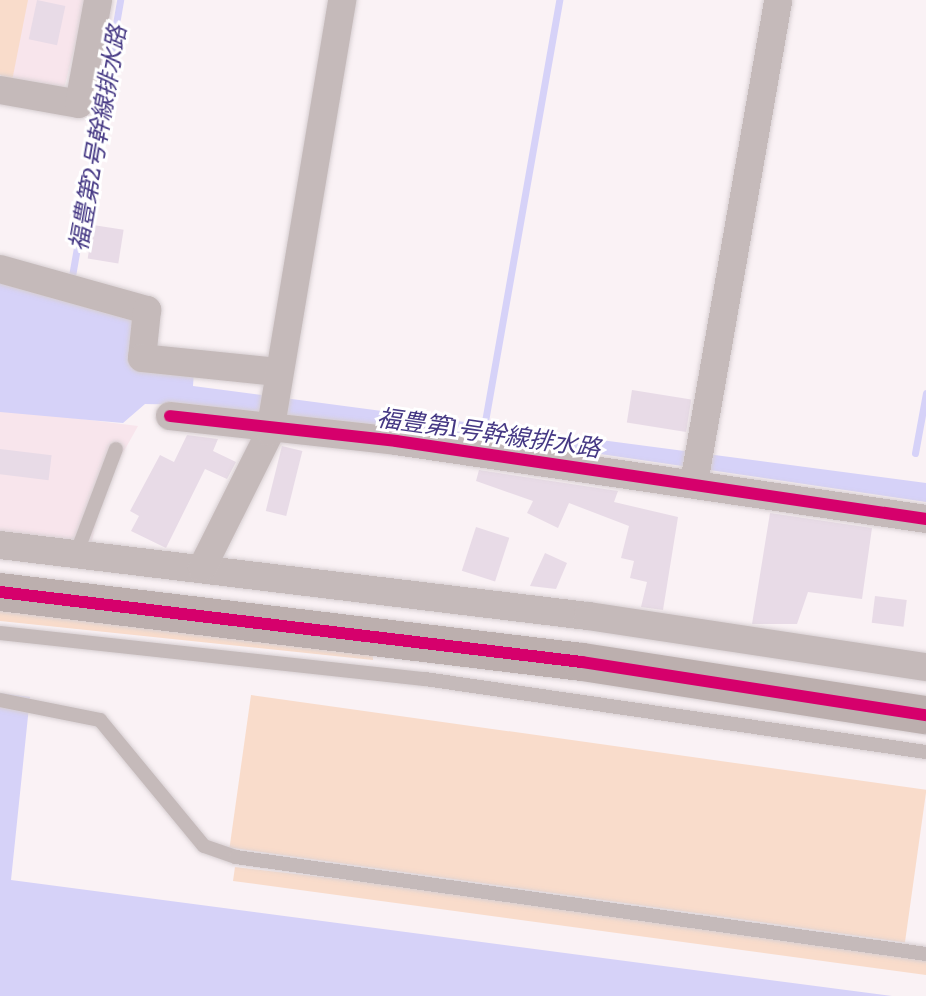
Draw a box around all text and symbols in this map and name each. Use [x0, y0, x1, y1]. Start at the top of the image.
water label: 福豊第2号幹線排水路 [62, 23, 130, 253]
water label: 福豊第1号幹線排水路 [376, 401, 602, 461]

